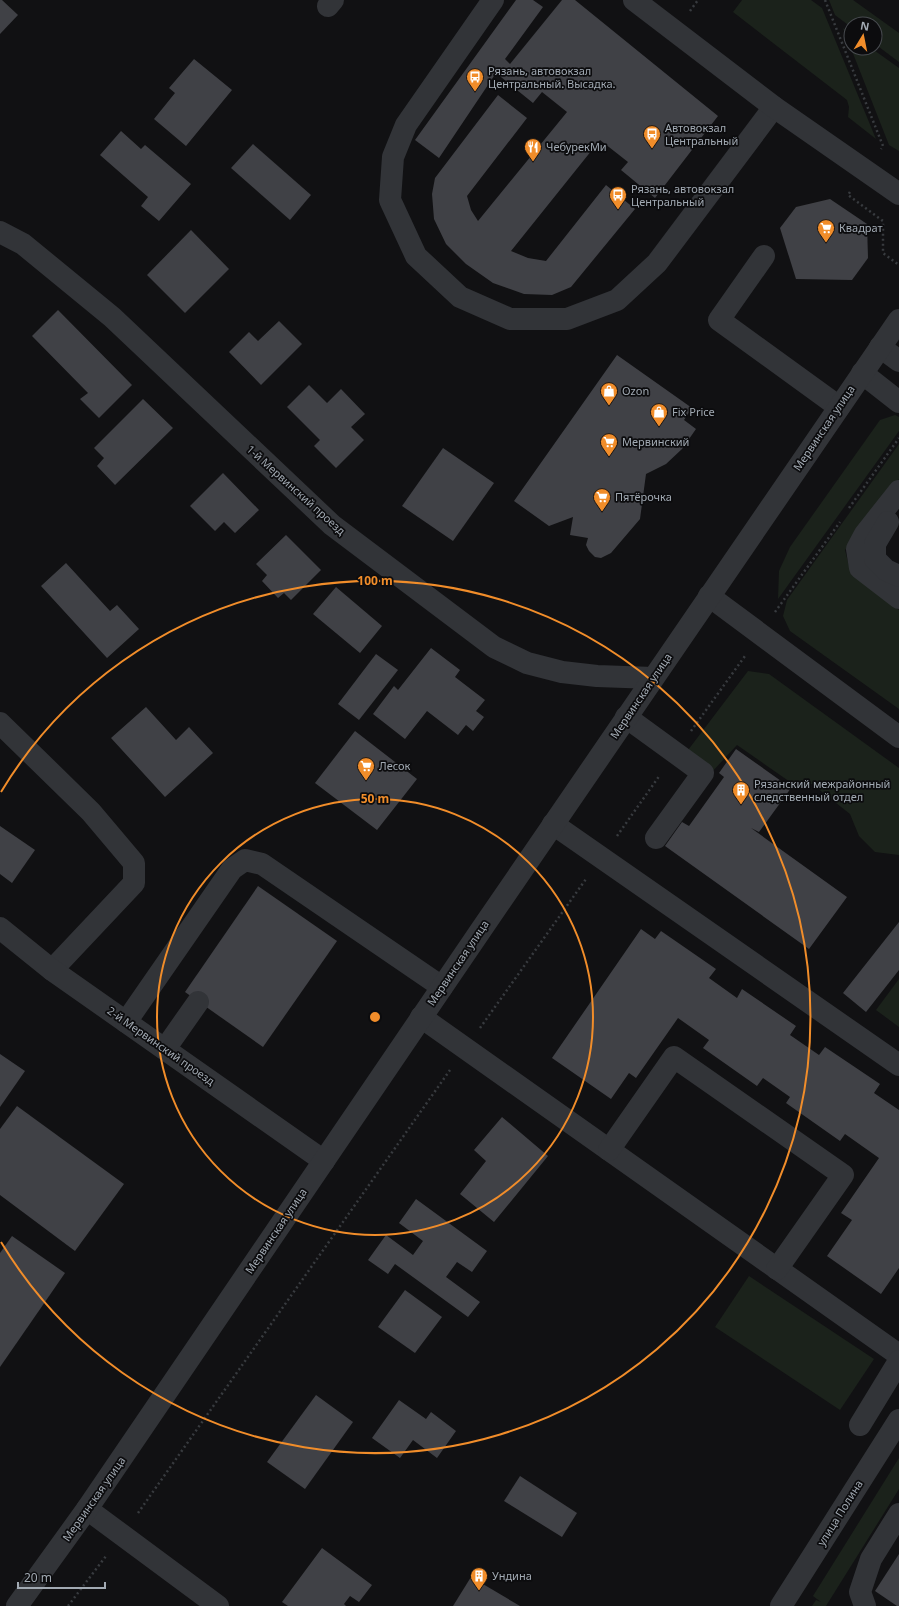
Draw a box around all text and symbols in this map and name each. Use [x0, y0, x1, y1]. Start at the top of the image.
north arrow [843, 16, 883, 56]
text: N [859, 17, 871, 34]
place label: Рязань, автовокзал Центральный. Высадка. [488, 63, 616, 91]
bus stop icon: Рязань, автовокзал Центральный. Высадка. [465, 67, 485, 92]
place label: Автовокзал Центральный [665, 120, 738, 148]
bus stop icon: Автовокзал Центральный [642, 124, 662, 149]
restaurant icon: ЧебурекМи [523, 137, 543, 162]
place label: ЧебурекМи [546, 139, 607, 154]
place label: Рязань, автовокзал Центральный [631, 181, 734, 209]
bus stop icon: Рязань, автовокзал Центральный [608, 185, 628, 210]
supermarket icon: Квадрат [816, 218, 836, 243]
place label: Квадрат [839, 220, 883, 235]
shop icon: Ozon [599, 381, 619, 406]
street label: Мервинская улица [789, 382, 858, 473]
place label: Ozon [622, 383, 649, 398]
shop icon: Fix Price [649, 402, 669, 427]
place label: Fix Price [672, 404, 715, 419]
supermarket icon: Мервинский [599, 432, 619, 457]
place label: Мервинский [622, 434, 689, 449]
street label: 1-й Мервинский проезд [244, 441, 349, 538]
supermarket icon: Пятёрочка [592, 487, 612, 512]
place label: Пятёрочка [615, 489, 672, 504]
text: 100 m [357, 572, 393, 589]
street label: Мервинская улица [606, 650, 675, 741]
supermarket icon: Лесок [356, 756, 376, 781]
place label: Лесок [379, 758, 411, 773]
place label: Рязанский межрайонный следственный отдел [754, 776, 890, 804]
building icon: Рязанский межрайонный следственный отдел [731, 780, 751, 805]
text: 50 m [361, 790, 389, 807]
street label: Мервинская улица [423, 917, 492, 1008]
street label: 2-й Мервинский проезд [105, 1003, 218, 1089]
centre of rings [368, 1010, 382, 1024]
street label: Мервинская улица [241, 1185, 310, 1276]
street label: Мервинская улица [59, 1453, 128, 1544]
street label: улица Полина [813, 1477, 866, 1548]
scale bar [18, 1564, 105, 1590]
building icon: Ундина [469, 1566, 489, 1591]
place label: Ундина [492, 1568, 532, 1583]
text: 20 m [24, 1569, 52, 1586]

